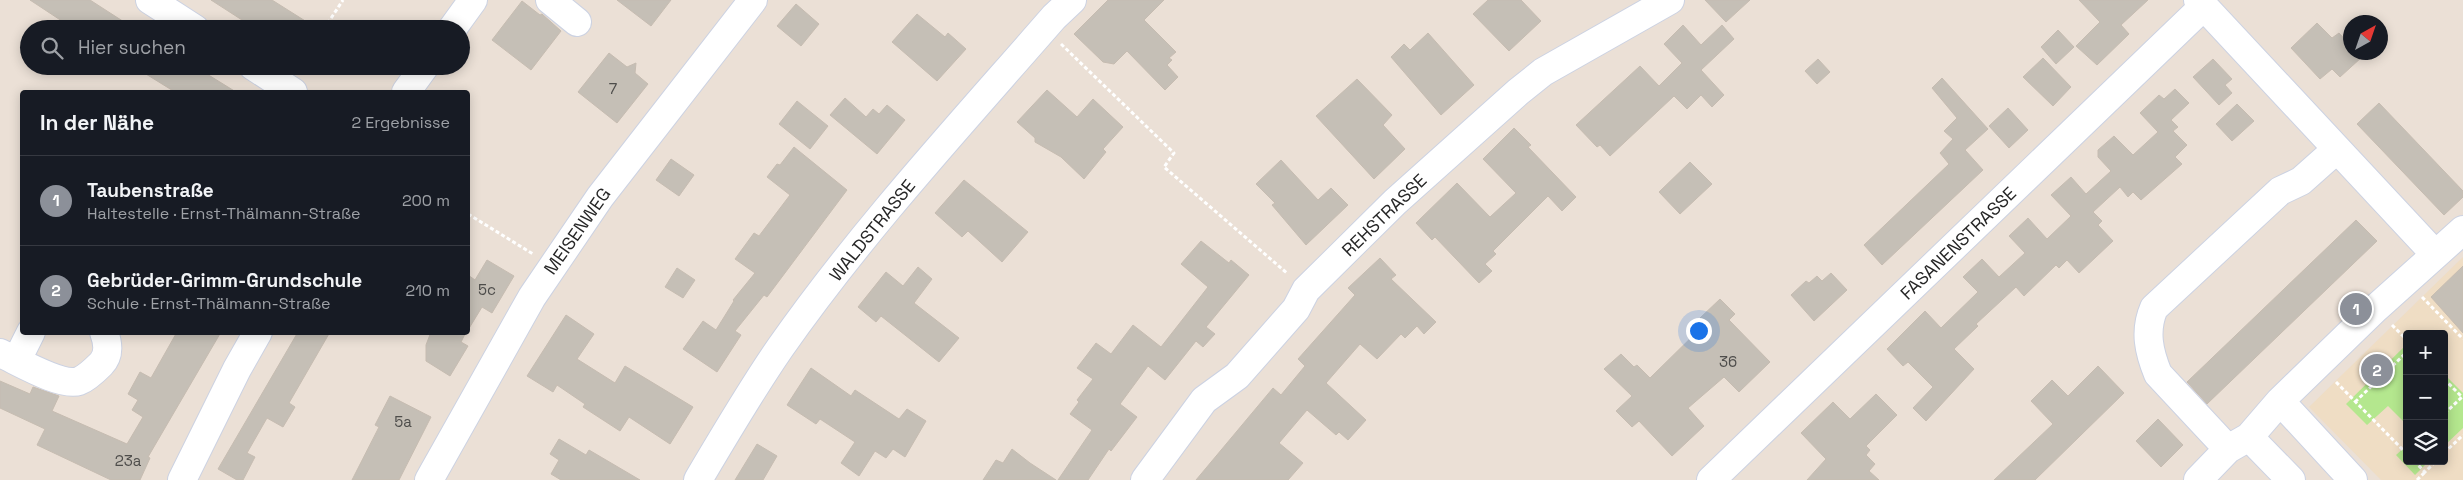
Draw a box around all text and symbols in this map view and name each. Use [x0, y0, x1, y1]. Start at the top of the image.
north arrow [2343, 15, 2388, 60]
search box [20, 20, 470, 75]
icon: search [38, 34, 66, 62]
text: Hier suchen [78, 35, 186, 60]
house number: 7 [609, 79, 617, 98]
text: In der Nähe [40, 109, 154, 136]
text: 2 Ergebnisse [351, 112, 450, 133]
street label: REHSTRASSE [1337, 169, 1431, 261]
street label: WALDSTRASSE [824, 174, 920, 286]
text: Taubenstraße [87, 178, 214, 203]
street label: FASANENSTRASSE [1895, 182, 2021, 304]
street label: MEISENWEG [539, 183, 615, 279]
text: 1 [52, 190, 60, 211]
text: 200 m [402, 190, 450, 211]
text: Haltestelle · Ernst-Thälmann-Straße [87, 203, 360, 224]
text: Gebrüder-Grimm-Grundschule [87, 268, 362, 293]
text: 2 [51, 280, 61, 301]
text: 210 m [406, 280, 450, 301]
house number: 5c [478, 280, 496, 299]
pin: 1 [2340, 290, 2372, 328]
text: Schule · Ernst-Thälmann-Straße [87, 293, 330, 314]
your location [1686, 318, 1712, 344]
map controls [2403, 330, 2448, 465]
button: + [2403, 330, 2448, 375]
pin: 2 [2361, 351, 2393, 389]
house number: 36 [1719, 352, 1737, 371]
button: − [2403, 375, 2448, 420]
house number: 5a [394, 412, 412, 431]
button: layers [2403, 420, 2448, 465]
house number: 23a [115, 451, 142, 470]

